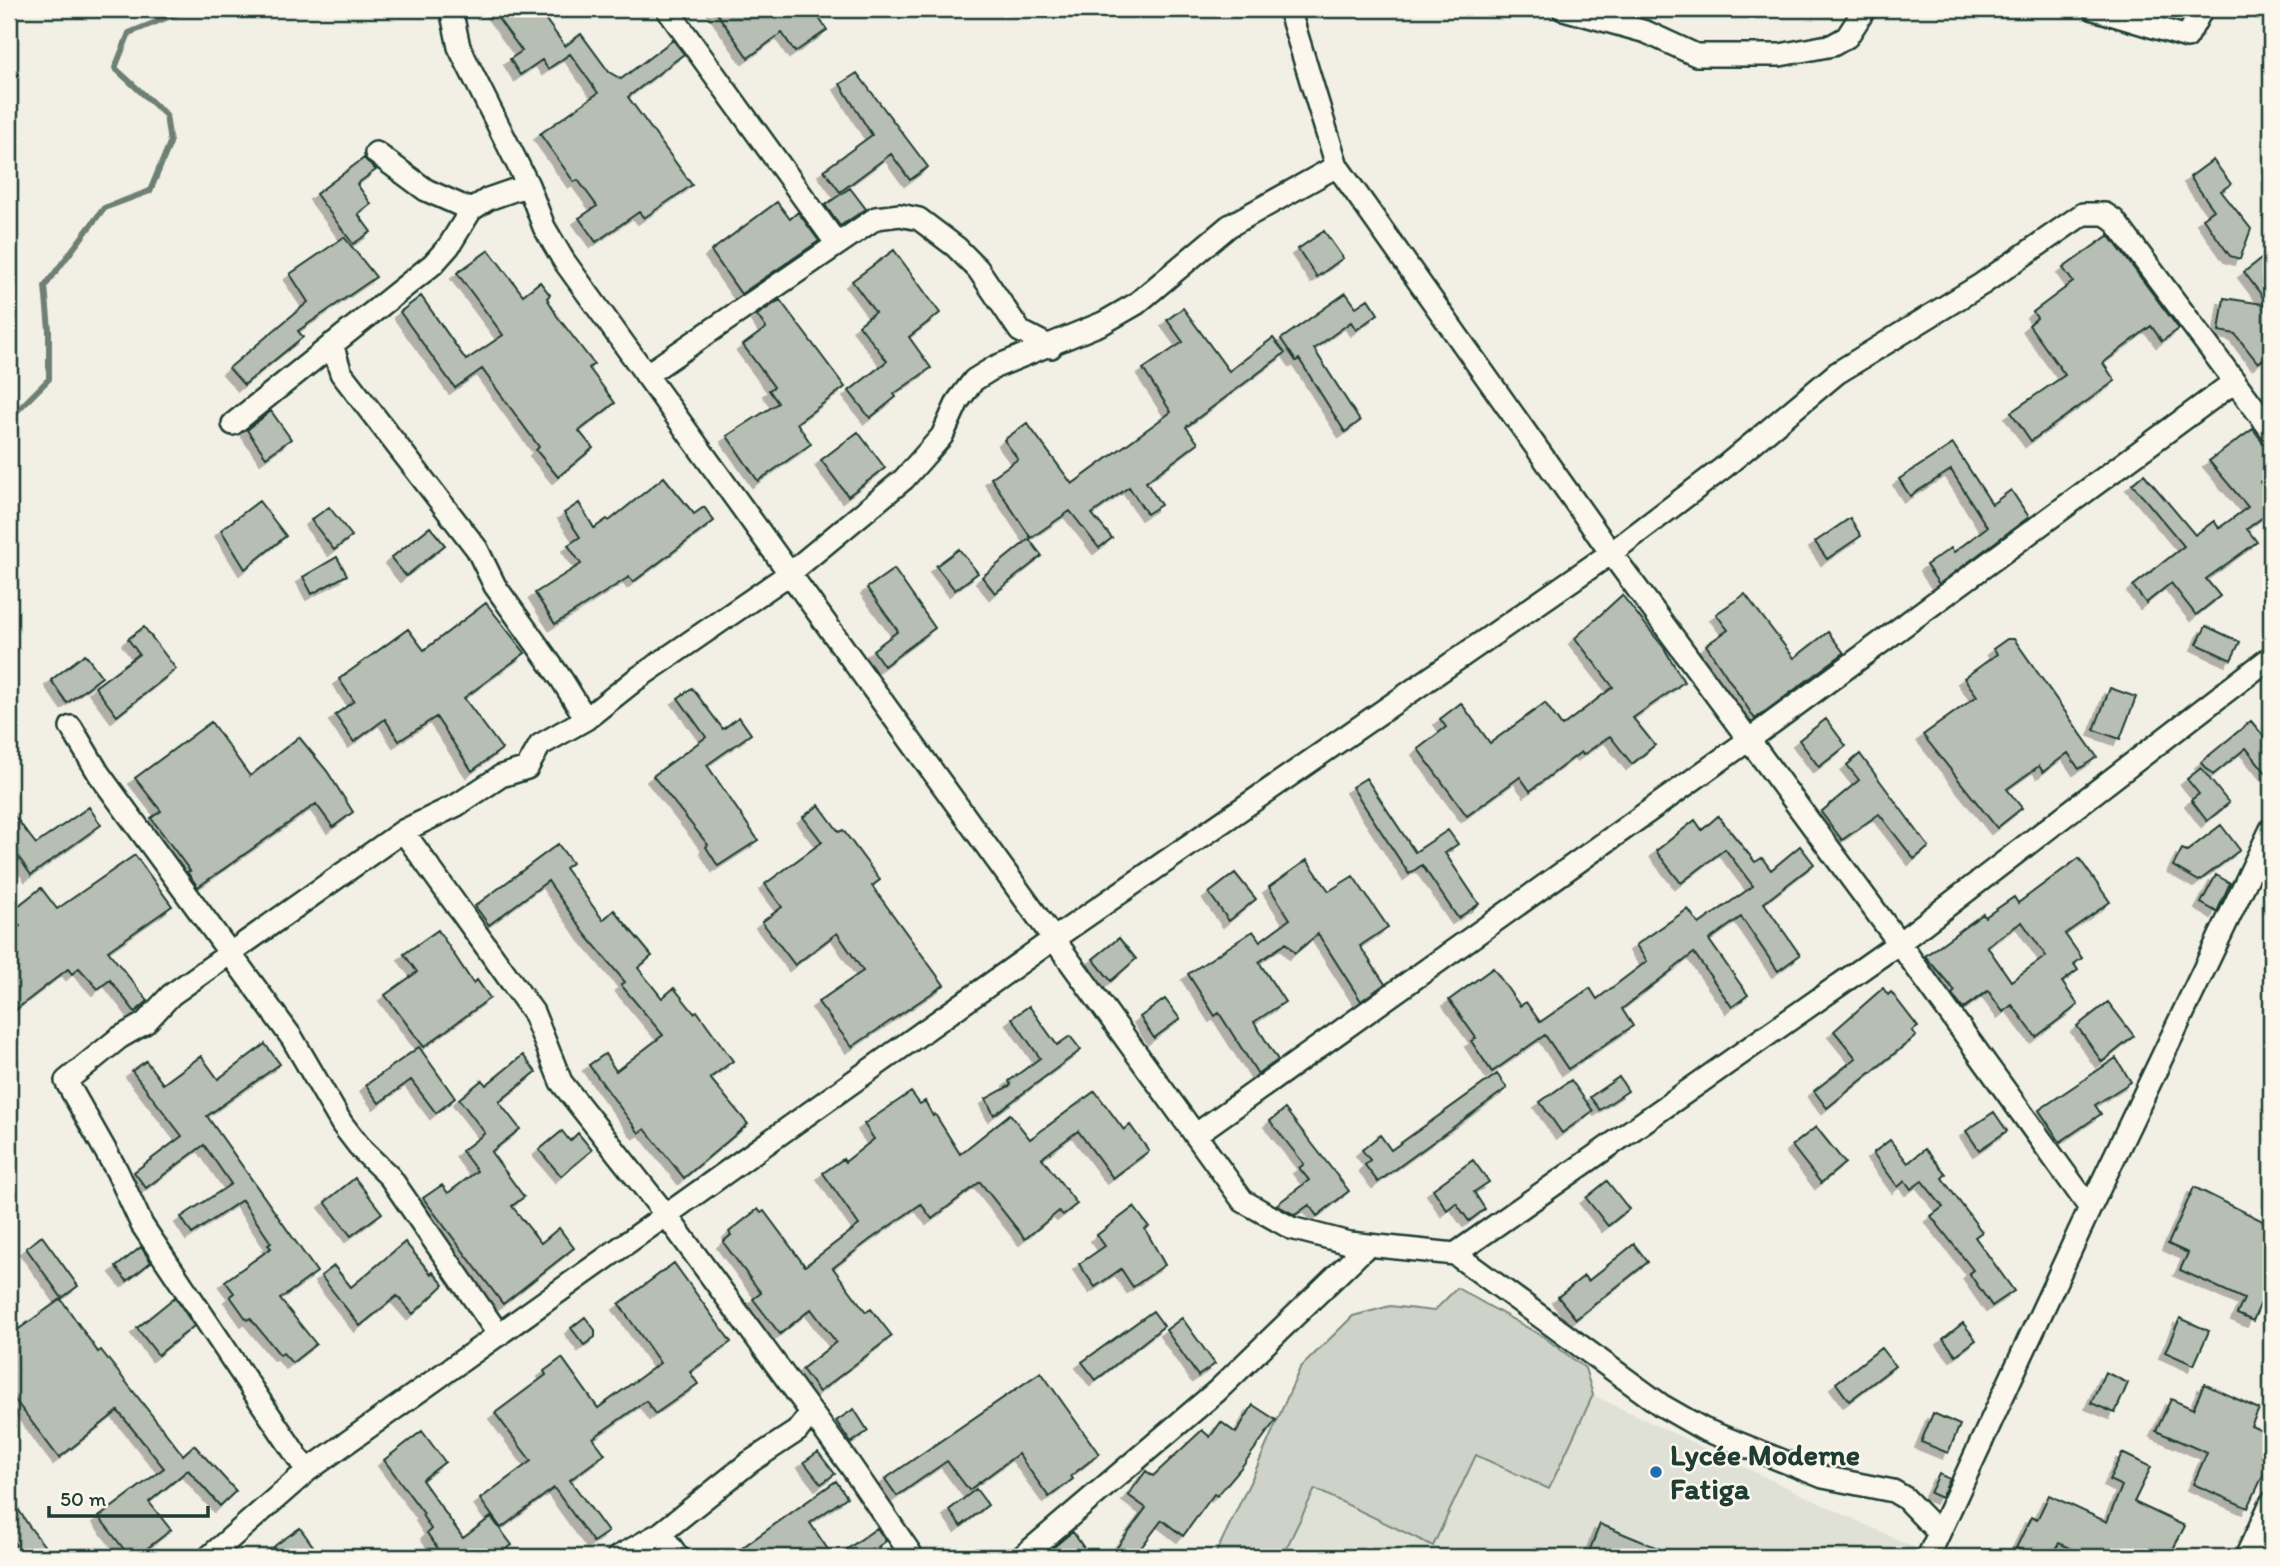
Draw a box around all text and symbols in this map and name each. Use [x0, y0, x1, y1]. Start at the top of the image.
place label: Lycée Moderne Fatiga [1670, 1436, 1860, 1507]
marker: Lycée Moderne Fatiga [1648, 1464, 1664, 1480]
scale bar [49, 1475, 208, 1519]
text: 50 m [60, 1486, 107, 1511]

